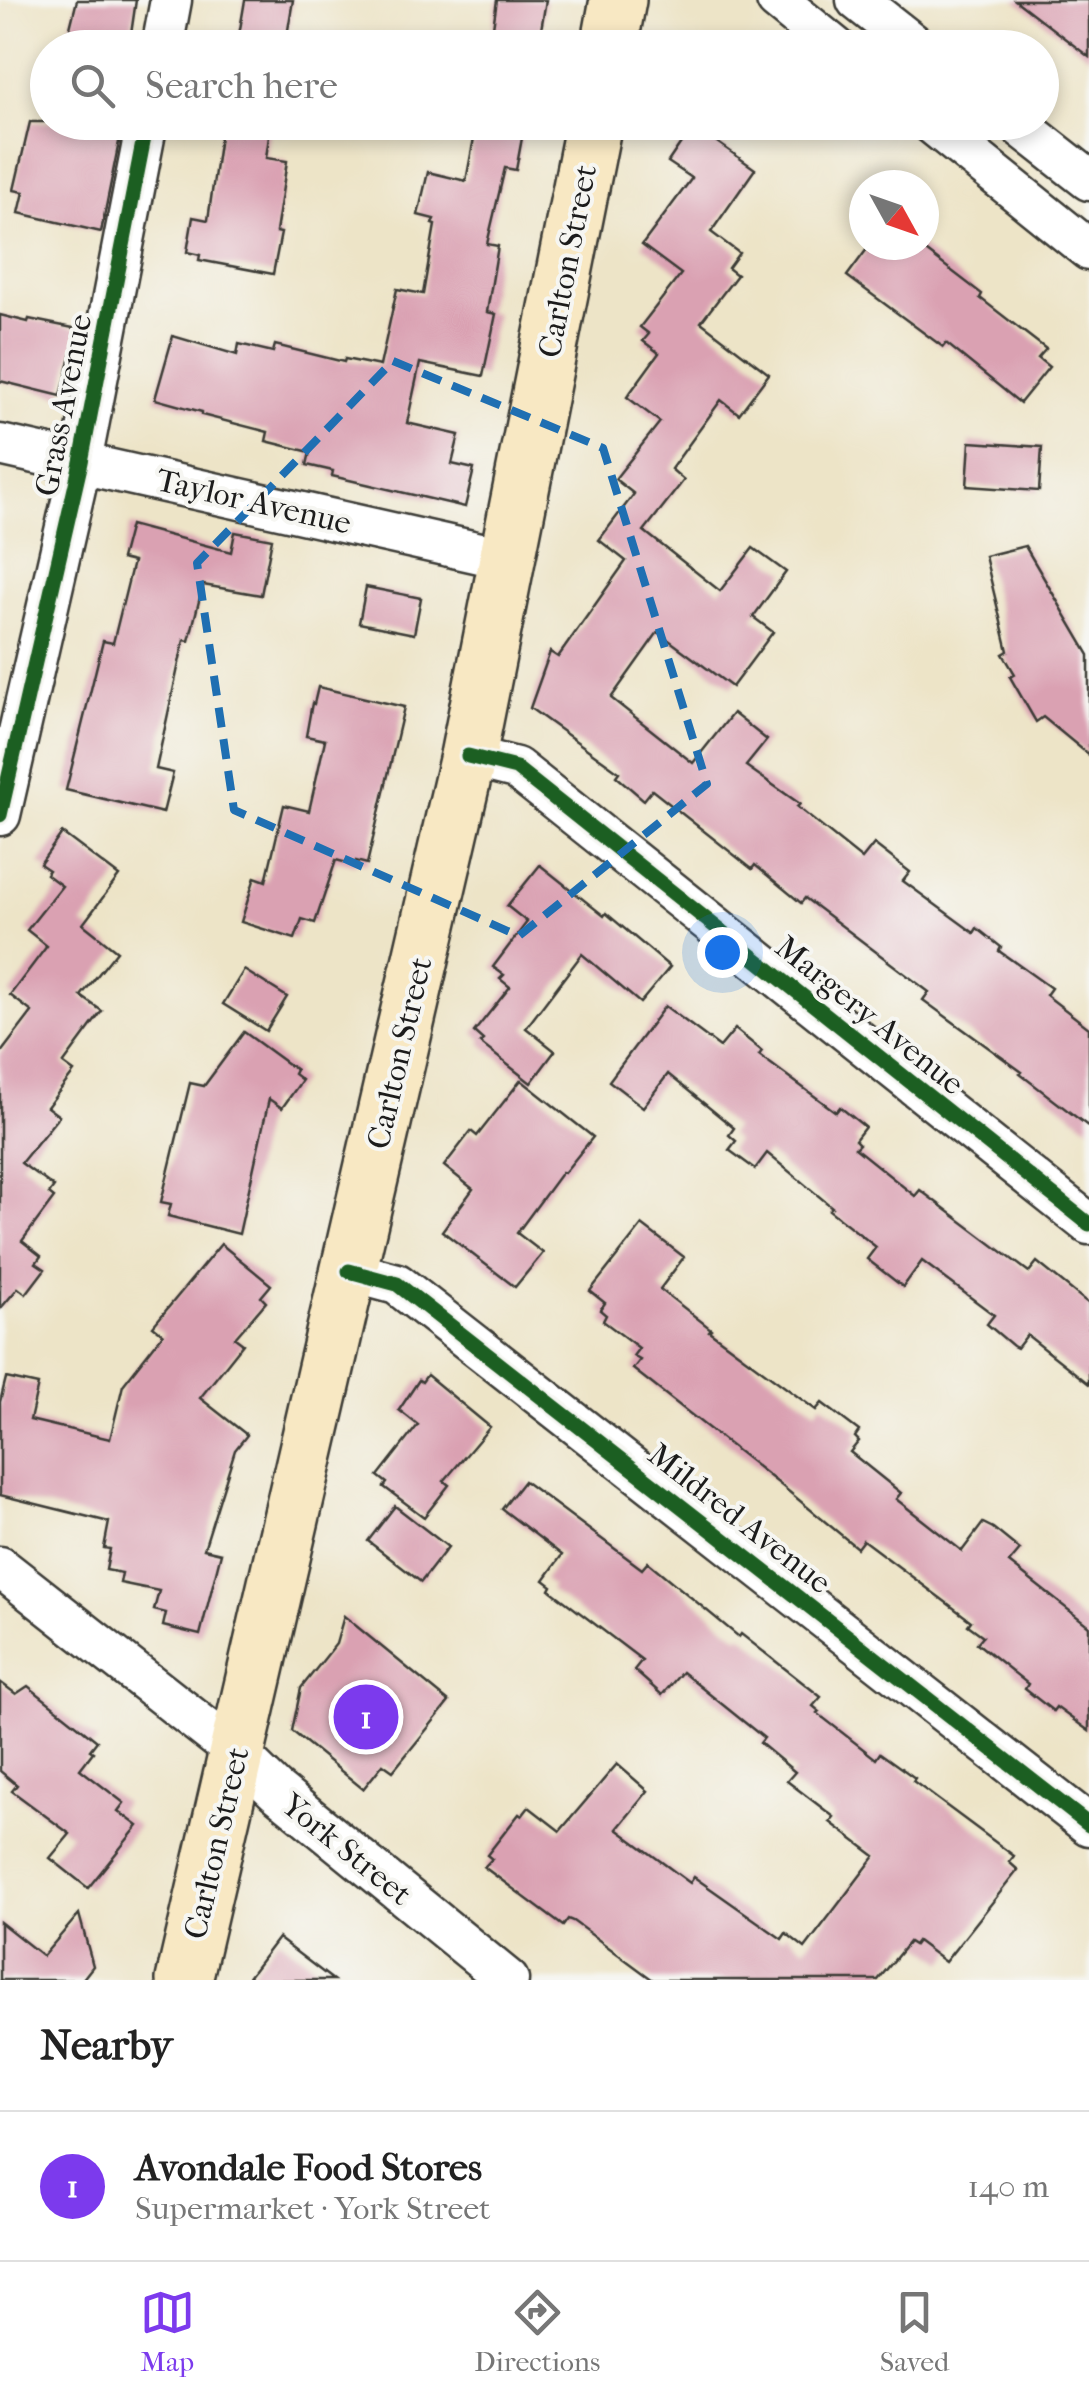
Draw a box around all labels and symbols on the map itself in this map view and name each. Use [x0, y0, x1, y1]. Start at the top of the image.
street label: Carlton Street [531, 161, 604, 361]
north arrow [849, 170, 939, 260]
street label: Grass Avenue [28, 311, 99, 499]
street label: Taylor Avenue [153, 461, 355, 542]
your location [697, 927, 748, 978]
street label: Margery Avenue [768, 928, 971, 1103]
street label: Carlton Street [359, 953, 440, 1153]
street label: Mildred Avenue [641, 1436, 839, 1601]
pin: 1 [334, 1680, 398, 1754]
street label: Carlton Street [176, 1743, 257, 1943]
street label: York Street [274, 1785, 419, 1913]

